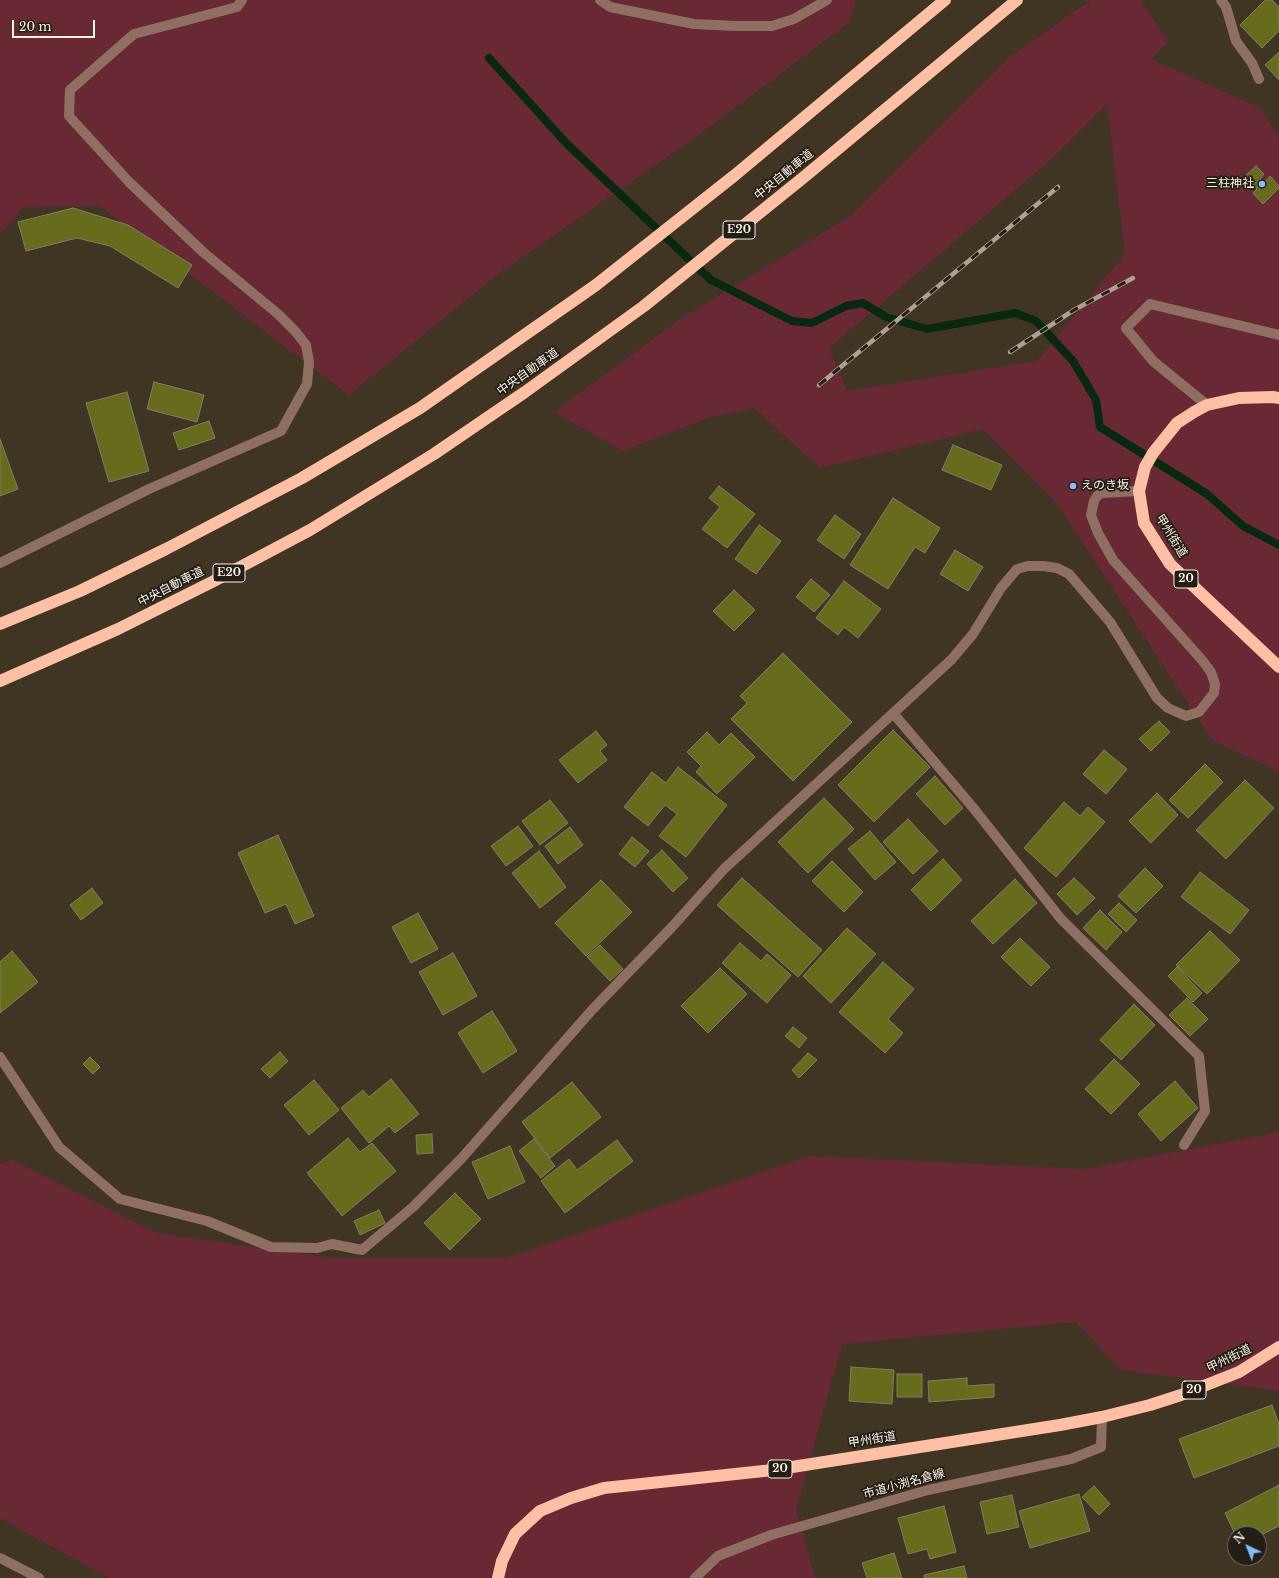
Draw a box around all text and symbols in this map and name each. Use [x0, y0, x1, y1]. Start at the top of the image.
scale bar [14, 12, 97, 38]
text: 20 m [19, 19, 51, 34]
street label: 中央自動車道 [751, 147, 817, 203]
place label: 三柱神社 [1206, 177, 1254, 191]
marker: 三柱神社 [1257, 179, 1267, 189]
road number: E20 [723, 221, 755, 239]
street label: 中央自動車道 [494, 345, 562, 399]
place label: えのき坂 [1081, 479, 1129, 493]
marker: えのき坂 [1068, 481, 1078, 491]
street label: 甲州街道 [1152, 512, 1190, 560]
street label: 中央自動車道 [136, 564, 206, 610]
road number: E20 [213, 564, 245, 582]
road number: 20 [1174, 570, 1198, 588]
street label: 甲州街道 [1204, 1342, 1254, 1376]
road number: 20 [1182, 1381, 1206, 1399]
street label: 甲州街道 [847, 1429, 897, 1451]
road number: 20 [768, 1460, 792, 1478]
street label: 市道小渕名倉線 [862, 1466, 946, 1502]
north arrow [1227, 1526, 1267, 1566]
text: N [1231, 1529, 1248, 1547]

